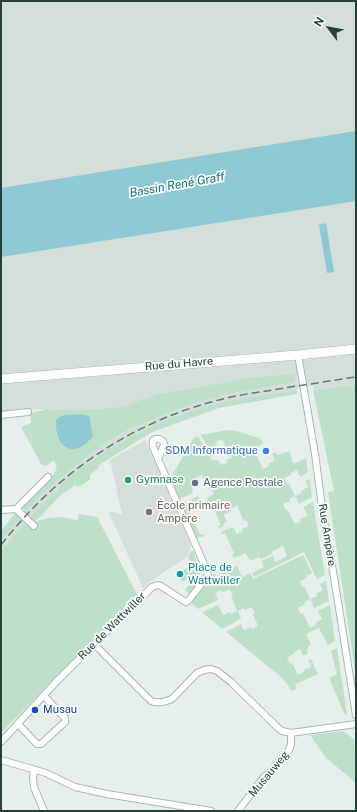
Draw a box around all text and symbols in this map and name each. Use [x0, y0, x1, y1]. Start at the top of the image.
north arrow [309, 8, 349, 48]
text: N [311, 15, 326, 28]
water label: Bassin René Graff [128, 170, 226, 200]
street label: Rue du Havre [144, 354, 214, 374]
place label: SDM Informatique [165, 444, 258, 458]
marker: SDM Informatique [261, 446, 271, 456]
place label: Gymnase [136, 473, 184, 487]
marker: Gymnase [123, 475, 133, 485]
place label: Agence Postale [203, 476, 283, 490]
marker: Agence Postale [190, 478, 200, 488]
place label: École primaire Ampère [157, 499, 230, 525]
street label: Rue Ampère [316, 503, 338, 567]
marker: École primaire Ampère [144, 507, 154, 517]
place label: Place de Wattwiller [188, 561, 240, 587]
marker: Place de Wattwiller [175, 569, 185, 579]
street label: Rue de Wattwiller [75, 589, 149, 663]
place label: Musau [43, 703, 77, 717]
marker: Musau [30, 705, 40, 715]
street label: Musauweg [246, 748, 292, 800]

